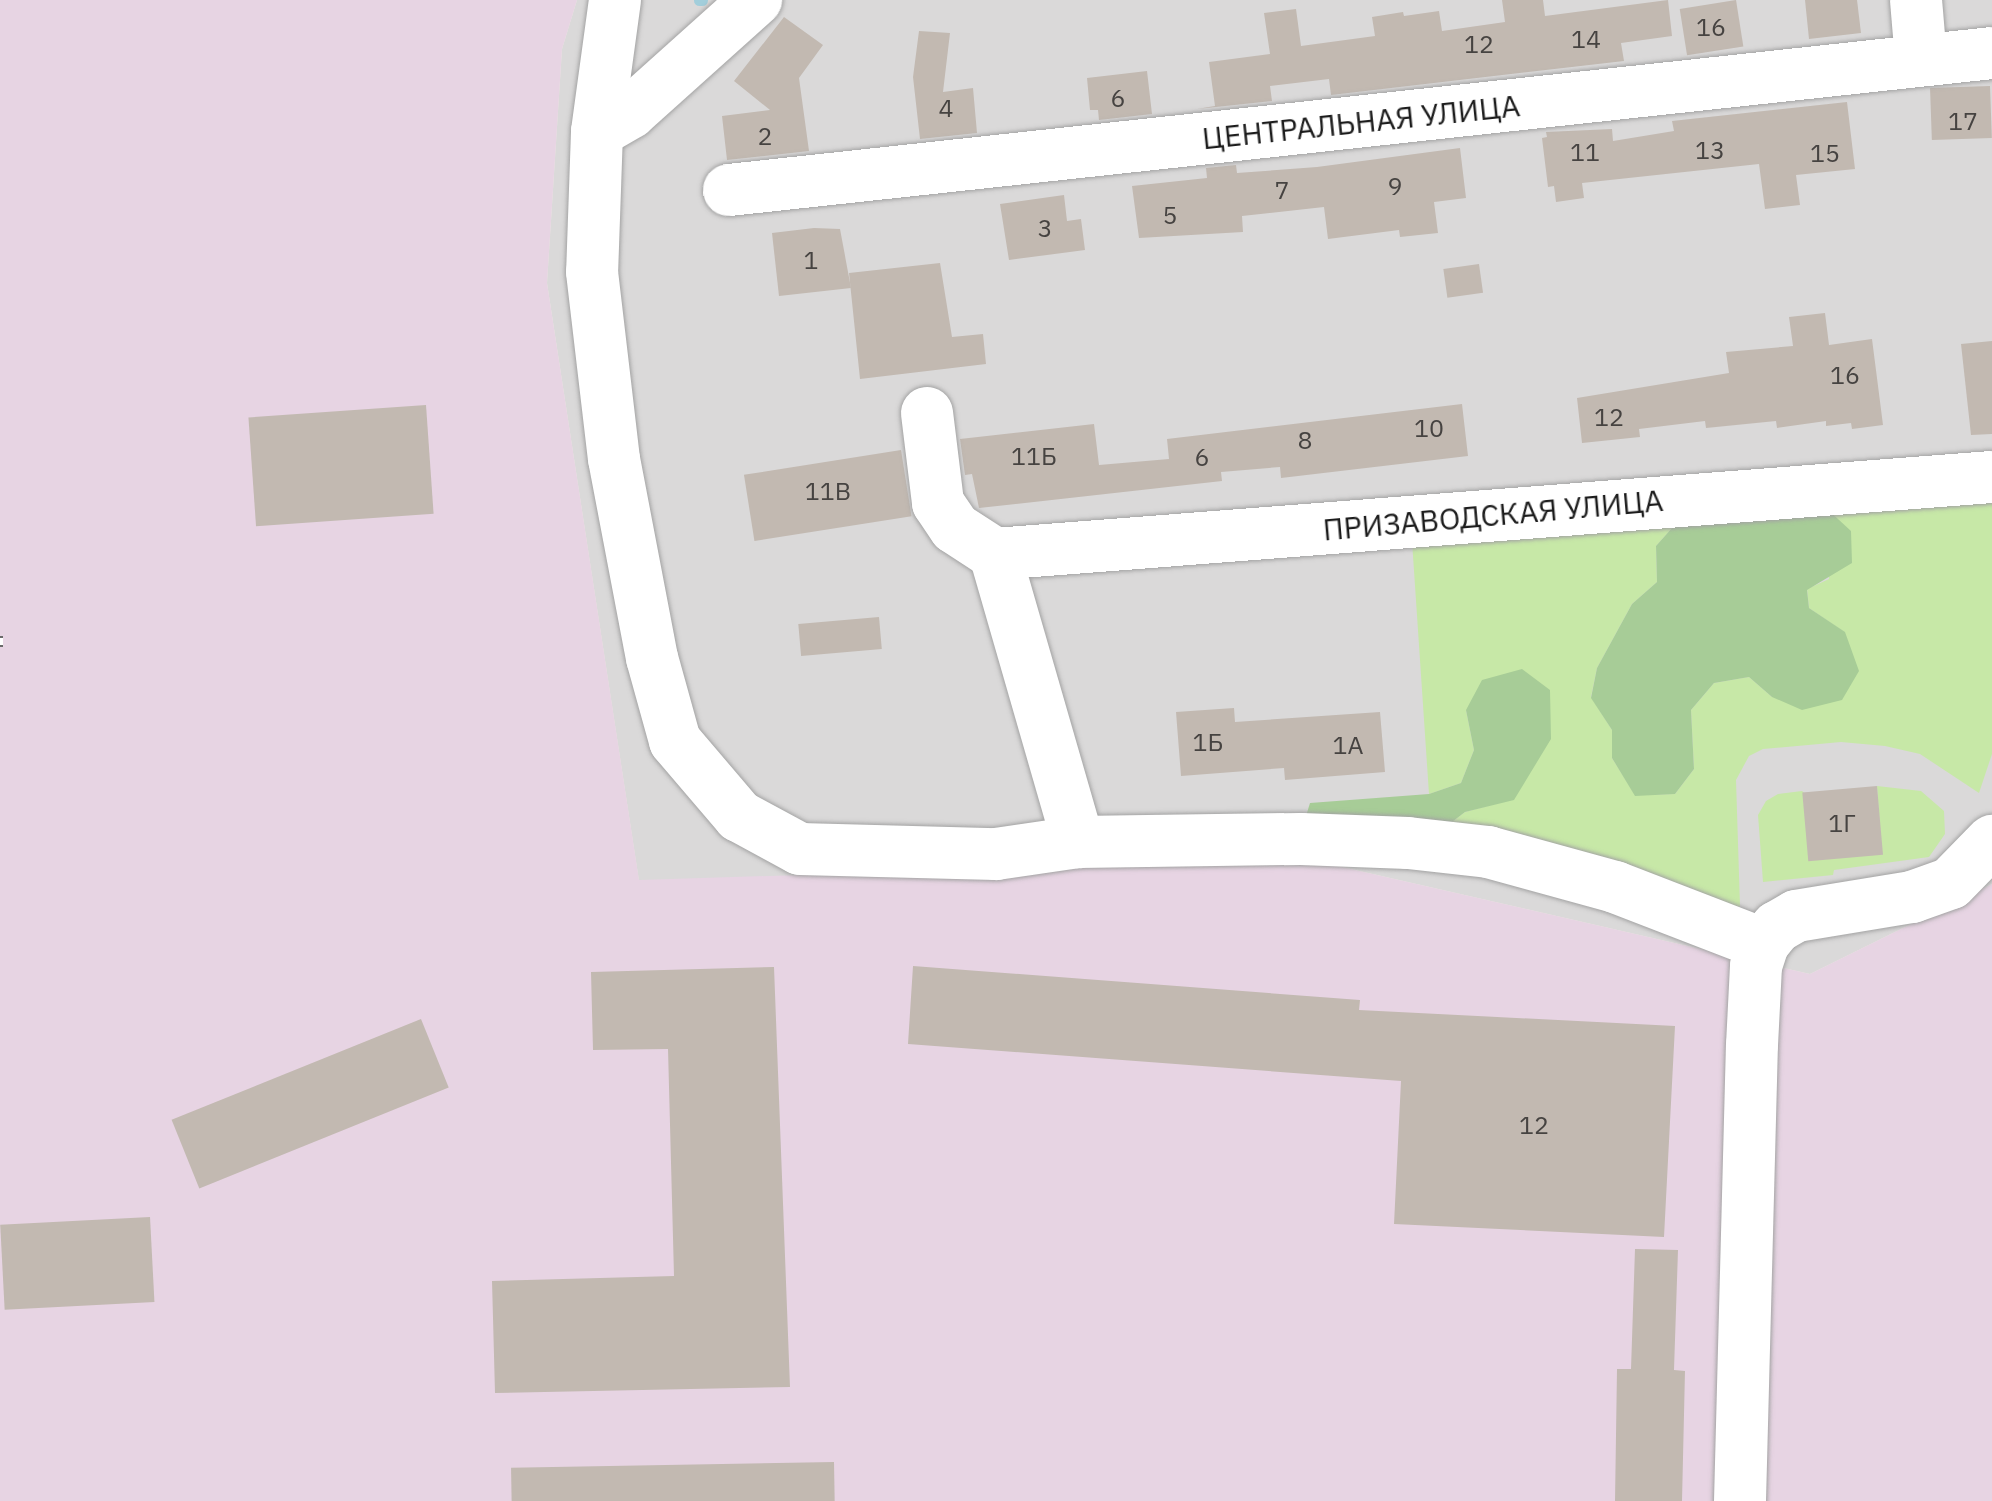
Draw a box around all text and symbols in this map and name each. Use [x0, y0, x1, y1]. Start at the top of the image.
house number: 16 [1696, 12, 1726, 42]
house number: 14 [1571, 24, 1601, 54]
house number: 12 [1464, 29, 1494, 59]
house number: 6 [1111, 83, 1125, 113]
street label: ЦЕНТРАЛЬНАЯ УЛИЦА [1200, 87, 1522, 157]
house number: 4 [939, 93, 953, 123]
house number: 17 [1948, 106, 1978, 136]
house number: 2 [758, 121, 772, 151]
house number: 13 [1695, 135, 1725, 165]
house number: 11 [1570, 137, 1600, 167]
house number: 15 [1810, 138, 1840, 168]
house number: 9 [1388, 171, 1402, 201]
house number: 7 [1275, 175, 1289, 205]
house number: 5 [1163, 200, 1177, 230]
house number: 3 [1038, 213, 1052, 243]
house number: 1 [804, 245, 818, 275]
house number: 16 [1830, 360, 1860, 390]
house number: 12 [1594, 402, 1624, 432]
house number: 10 [1414, 413, 1444, 443]
house number: 8 [1298, 425, 1312, 455]
house number: 11Б [1011, 441, 1057, 471]
house number: 6 [1195, 442, 1209, 472]
house number: 11В [805, 476, 851, 506]
street label: ПРИЗАВОДСКАЯ УЛИЦА [1321, 482, 1665, 548]
house number: 1Б [1193, 727, 1223, 757]
house number: 1А [1332, 730, 1364, 760]
house number: 1Г [1828, 808, 1856, 838]
house number: 12 [1519, 1110, 1549, 1140]

